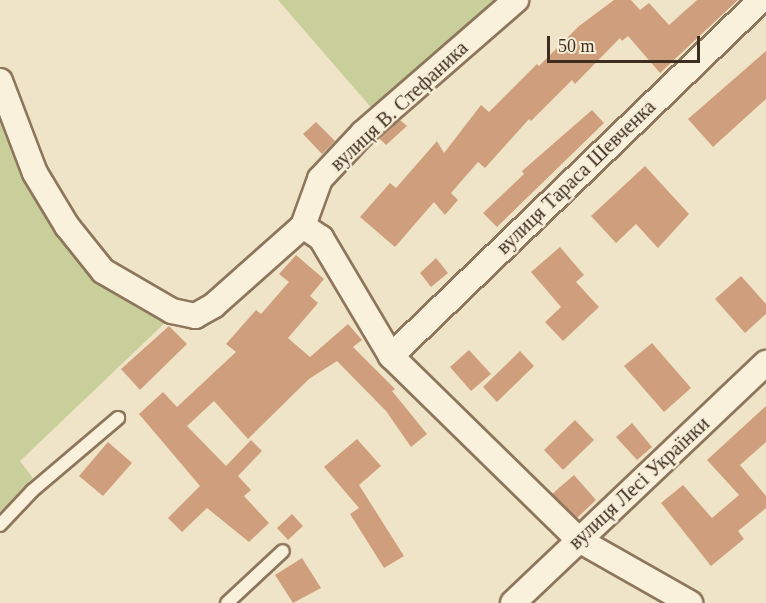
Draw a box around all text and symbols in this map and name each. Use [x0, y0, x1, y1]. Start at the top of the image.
scale bar [550, 24, 703, 62]
street label: вулиця В. Стефаника [325, 36, 473, 176]
text: 50 m [558, 36, 595, 56]
street label: вулиця Тараса Шевченка [492, 95, 660, 259]
street label: вулиця Лесі Українки [564, 412, 714, 554]

